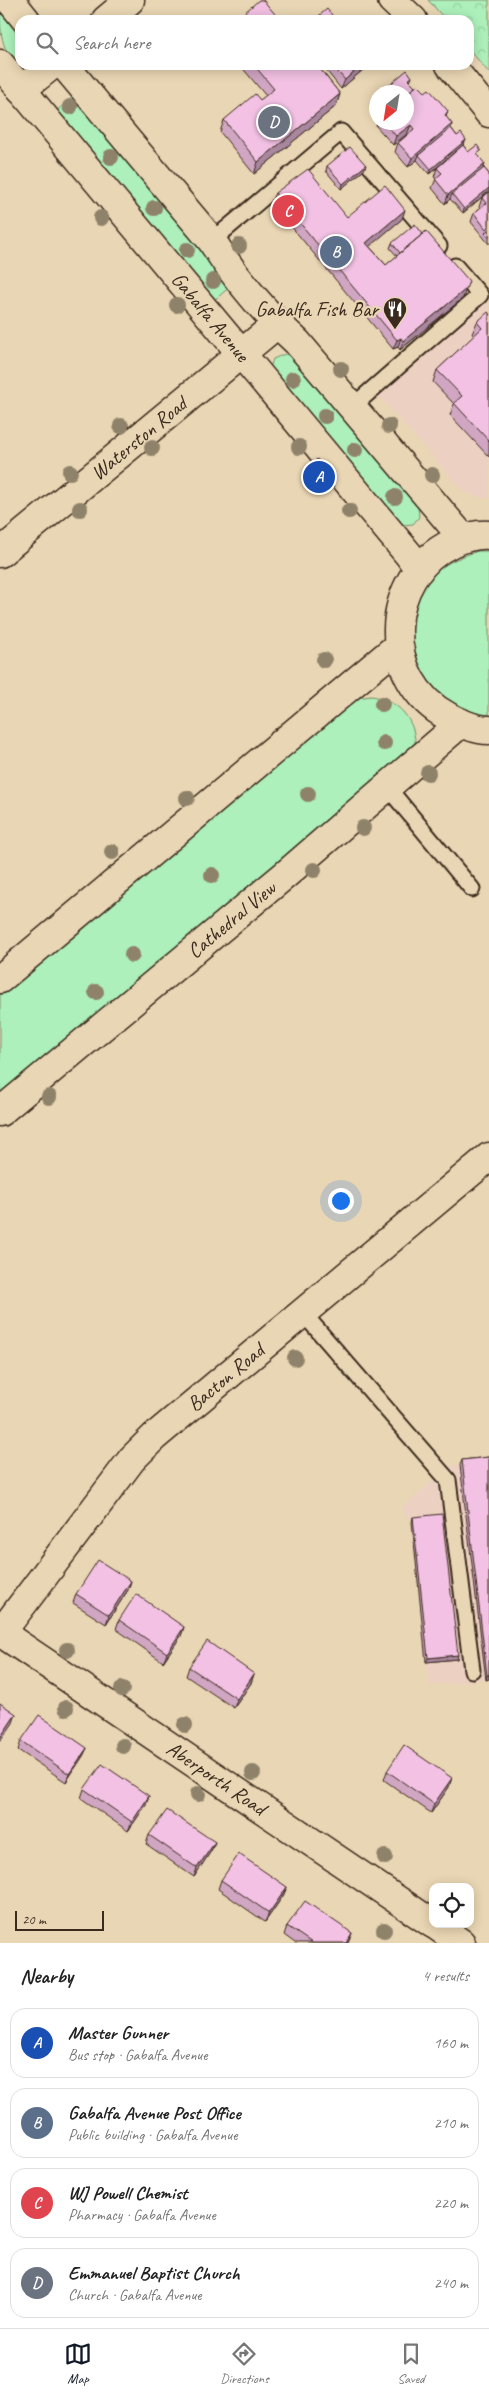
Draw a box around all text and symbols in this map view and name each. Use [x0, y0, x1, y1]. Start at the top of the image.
search box [15, 15, 474, 70]
icon: search [33, 29, 61, 57]
text: Search here [73, 31, 150, 55]
north arrow [369, 85, 414, 130]
pin: D [258, 103, 290, 141]
pin: C [272, 192, 304, 230]
pin: B [320, 233, 352, 271]
street label: Gabalfa Avenue [166, 267, 256, 368]
place label: Gabalfa Fish Bar [256, 296, 379, 322]
restaurant icon: Gabalfa Fish Bar [382, 296, 408, 330]
street label: Waterston Road [85, 389, 194, 486]
pin: A [303, 458, 335, 496]
street label: Cathedral View [182, 874, 283, 964]
your location [328, 1188, 354, 1214]
street label: Bacton Road [182, 1335, 272, 1417]
street label: Aberporth Road [162, 1735, 274, 1823]
map controls [429, 1883, 474, 1928]
button: locate [429, 1883, 474, 1928]
scale bar [15, 1908, 104, 1931]
text: 20 m [22, 1911, 46, 1928]
text: Nearby [20, 1963, 73, 1989]
text: 4 results [422, 1966, 469, 1986]
text: Master Gunner [68, 2021, 168, 2045]
text: A [33, 2033, 41, 2053]
text: 160 m [434, 2033, 468, 2053]
text: Bus stop · Gabalfa Avenue [68, 2045, 207, 2065]
text: Gabalfa Avenue Post Office [68, 2101, 241, 2125]
text: B [33, 2113, 41, 2133]
text: 210 m [434, 2113, 468, 2133]
text: Public building · Gabalfa Avenue [68, 2125, 237, 2145]
text: WJ Powell Chemist [68, 2181, 188, 2205]
text: C [33, 2193, 41, 2213]
text: 220 m [434, 2193, 468, 2213]
text: Pharmacy · Gabalfa Avenue [68, 2205, 216, 2225]
text: Emmanuel Baptist Church [68, 2261, 240, 2285]
text: D [32, 2273, 42, 2293]
text: 240 m [434, 2273, 468, 2293]
text: Church · Gabalfa Avenue [68, 2285, 202, 2305]
tab: Map [64, 2340, 92, 2387]
tab: Directions [220, 2340, 269, 2387]
tab: Saved [397, 2340, 425, 2387]

